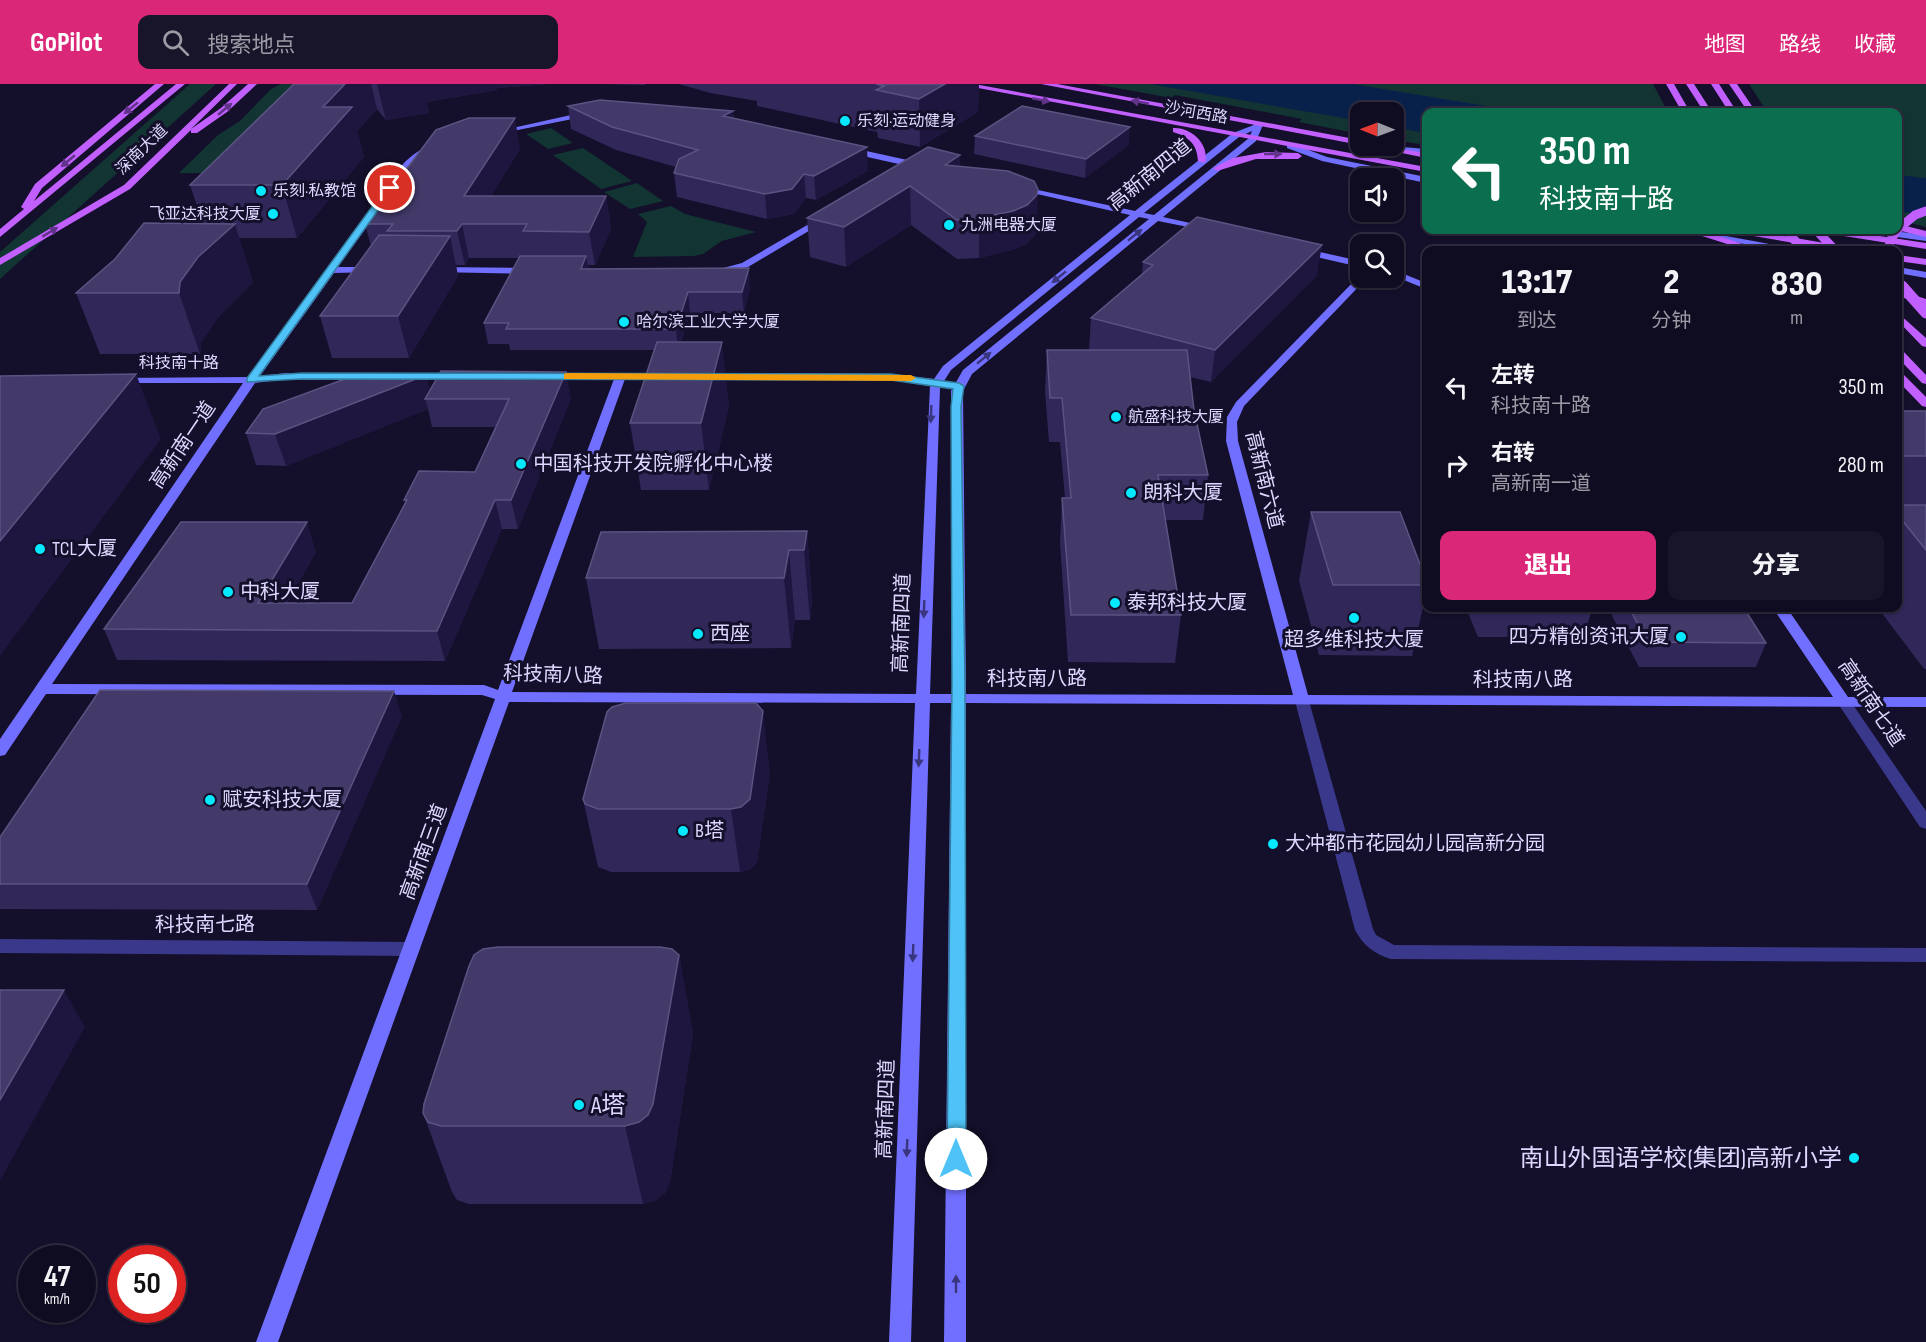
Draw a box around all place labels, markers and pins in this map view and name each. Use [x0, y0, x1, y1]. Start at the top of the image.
place label: 乐刻·运动健身 [857, 112, 956, 131]
marker: 乐刻·运动健身 [838, 114, 852, 128]
pin [364, 162, 415, 213]
place label: 乐刻·私教馆 [273, 182, 356, 201]
marker: 乐刻·私教馆 [254, 184, 268, 198]
place label: 飞亚达科技大厦 [149, 205, 261, 224]
marker: 飞亚达科技大厦 [266, 207, 280, 221]
place label: 九洲电器大厦 [961, 216, 1057, 235]
marker: 九洲电器大厦 [942, 218, 956, 232]
place label: 哈尔滨工业大学大厦 [636, 313, 780, 332]
marker: 哈尔滨工业大学大厦 [617, 315, 631, 329]
place label: 航盛科技大厦 [1128, 408, 1224, 427]
marker: 航盛科技大厦 [1109, 410, 1123, 424]
place label: 中国科技开发院孵化中心楼 [533, 452, 773, 476]
marker: 中国科技开发院孵化中心楼 [514, 457, 528, 471]
place label: 朗科大厦 [1143, 481, 1223, 505]
marker: 朗科大厦 [1124, 486, 1138, 500]
place label: TCL大厦 [52, 537, 117, 561]
marker: TCL大厦 [33, 542, 47, 556]
place label: 中科大厦 [240, 580, 320, 604]
marker: 中科大厦 [221, 585, 235, 599]
place label: 泰邦科技大厦 [1127, 591, 1247, 615]
marker: 泰邦科技大厦 [1108, 596, 1122, 610]
marker: 超多维科技大厦 [1347, 611, 1361, 625]
place label: 西座 [710, 622, 750, 646]
place label: 四方精创资讯大厦 [1509, 625, 1669, 649]
marker: 西座 [691, 627, 705, 641]
place label: 超多维科技大厦 [1284, 628, 1424, 652]
marker: 四方精创资讯大厦 [1674, 630, 1688, 644]
place label: 赋安科技大厦 [222, 788, 342, 812]
marker: 赋安科技大厦 [203, 793, 217, 807]
place label: B塔 [695, 819, 724, 843]
marker: B塔 [676, 824, 690, 838]
place label: 大冲都市花园幼儿园高新分园 [1285, 832, 1545, 856]
marker: 大冲都市花园幼儿园高新分园 [1266, 837, 1280, 851]
place label: A塔 [590, 1091, 625, 1120]
marker: A塔 [572, 1098, 586, 1112]
place label: 南山外国语学校(集团)高新小学 [1520, 1144, 1842, 1173]
marker: 南山外国语学校(集团)高新小学 [1847, 1151, 1861, 1165]

